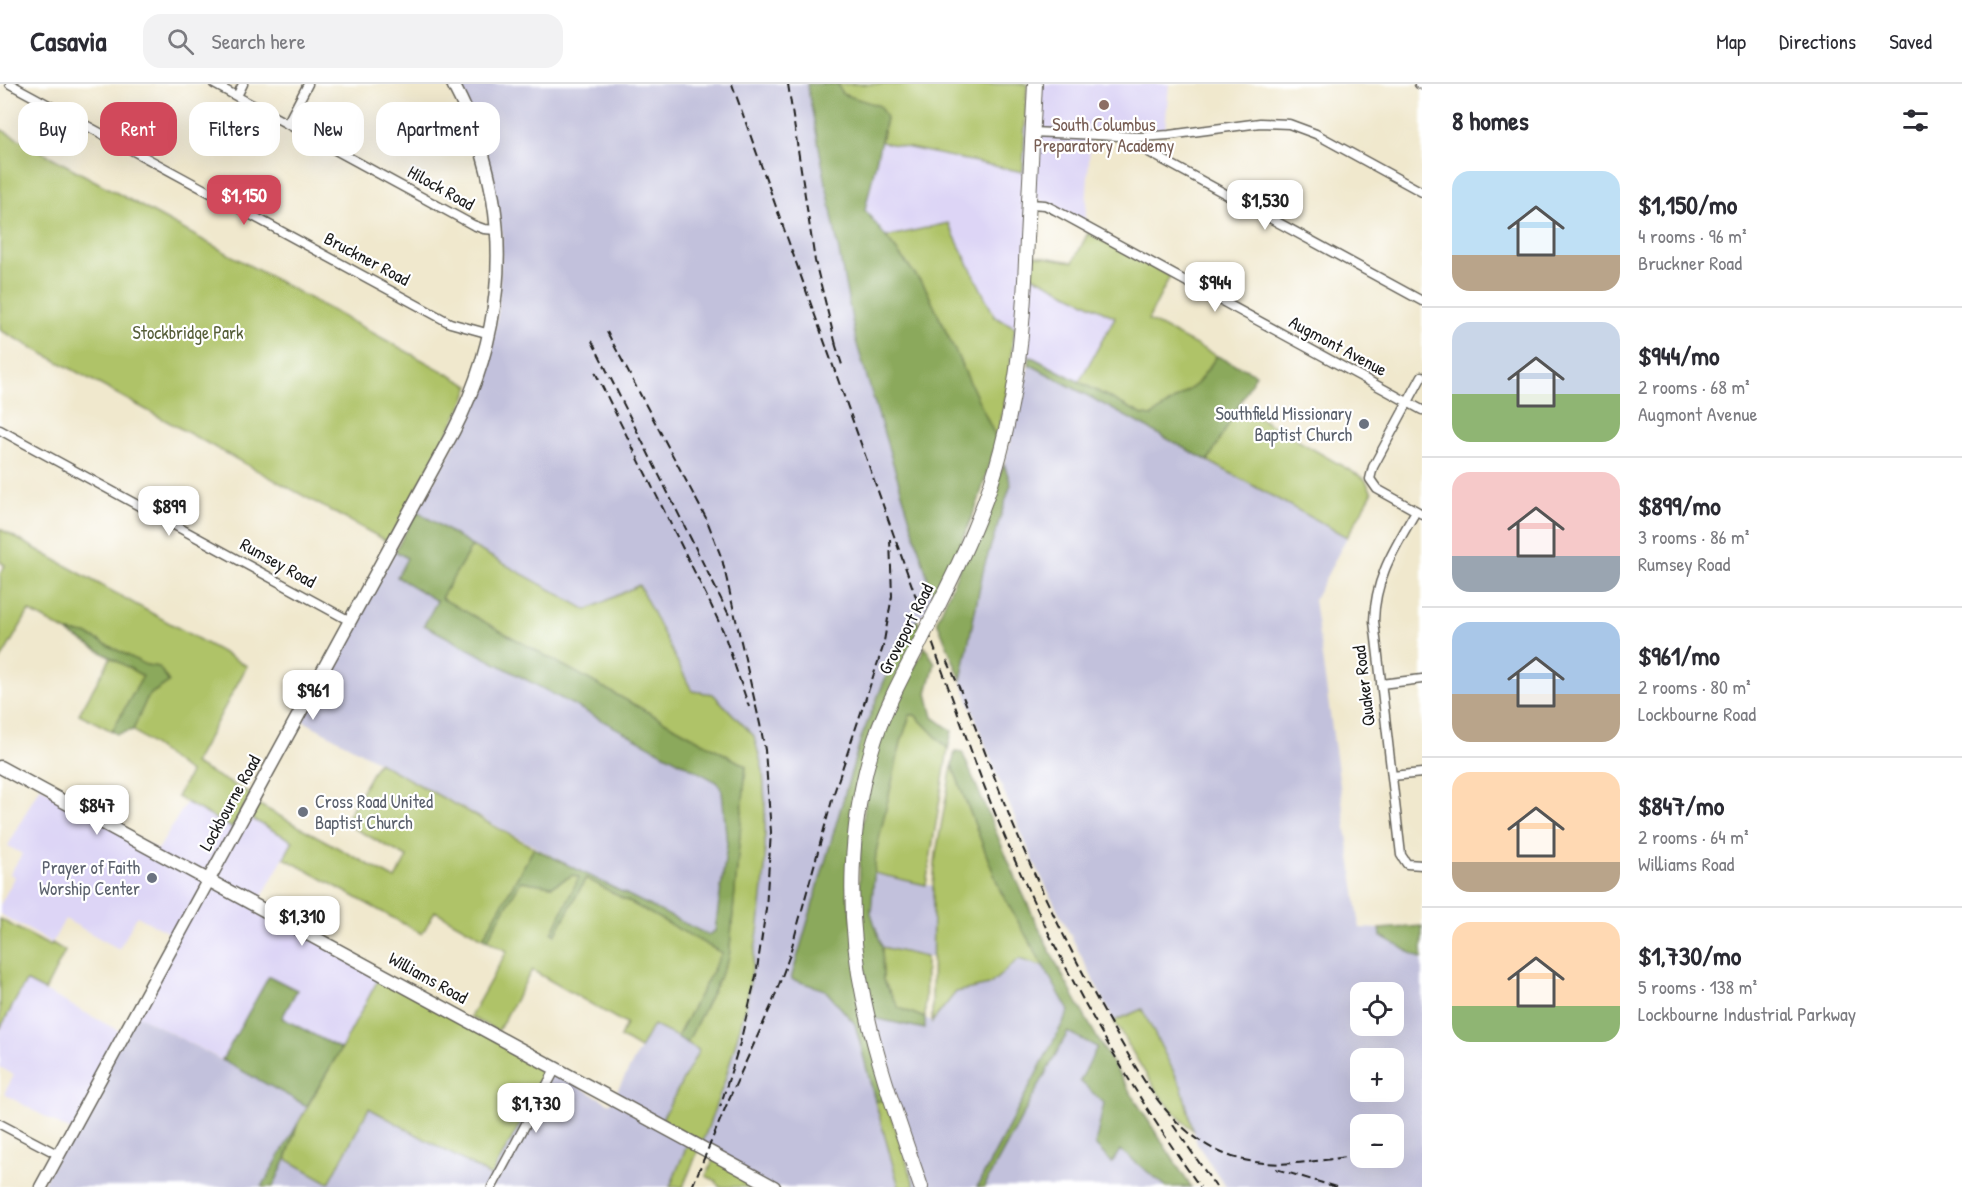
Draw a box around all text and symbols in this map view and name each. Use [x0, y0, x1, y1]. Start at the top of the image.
search box [143, 14, 563, 68]
text: Casavia [30, 22, 107, 60]
icon: search [164, 25, 197, 58]
text: Search here [212, 26, 306, 56]
text: Map [1716, 27, 1746, 56]
text: Directions [1779, 27, 1856, 56]
text: Saved [1889, 27, 1932, 56]
marker: South Columbus Preparatory Academy [1097, 98, 1111, 112]
chip: Buy [18, 102, 88, 156]
chip: Rent [100, 102, 177, 156]
chip: Filters [189, 102, 280, 156]
chip: New [292, 102, 364, 156]
chip: Apartment [376, 102, 500, 156]
text: 8 homes [1452, 103, 1529, 138]
icon: filters [1899, 104, 1932, 137]
place label: South Columbus Preparatory Academy [1034, 112, 1175, 158]
street label: Hilock Road [403, 159, 479, 216]
pin: $1,150 [195, 175, 293, 226]
pin: $1,530 [1216, 180, 1314, 231]
text: $1,150 [221, 181, 267, 208]
text: $1,530 [1241, 186, 1289, 213]
text: $1,150/mo [1638, 187, 1737, 222]
icon: home [1500, 195, 1572, 267]
text: 4 rooms · 96 m² [1638, 222, 1747, 249]
street label: Bruckner Road [320, 226, 414, 292]
text: Bruckner Road [1638, 249, 1742, 276]
pin: $944 [1179, 262, 1251, 313]
text: $944 [1199, 268, 1231, 295]
street label: Augmont Avenue [1285, 309, 1392, 382]
park label: Stockbridge Park [133, 320, 244, 345]
text: $944/mo [1638, 338, 1719, 373]
icon: home [1500, 346, 1572, 418]
text: 2 rooms · 68 m² [1638, 373, 1750, 400]
text: Augmont Avenue [1638, 400, 1758, 427]
place label: Southfield Missionary Baptist Church [1216, 401, 1352, 447]
marker: Southfield Missionary Baptist Church [1357, 417, 1371, 431]
pin: $899 [133, 486, 205, 537]
text: $899/mo [1638, 488, 1721, 523]
text: $899 [152, 492, 186, 519]
icon: home [1500, 496, 1572, 568]
text: 3 rooms · 86 m² [1638, 523, 1749, 550]
street label: Rumsey Road [236, 532, 321, 594]
text: Rumsey Road [1638, 550, 1730, 577]
street label: Groveport Road [872, 579, 939, 679]
text: $961/mo [1638, 638, 1720, 673]
street label: Quaker Road [1346, 644, 1381, 728]
icon: home [1500, 646, 1572, 718]
pin: $961 [277, 670, 349, 721]
text: 2 rooms · 80 m² [1638, 673, 1751, 700]
text: $961 [297, 676, 329, 703]
text: Lockbourne Road [1638, 700, 1756, 727]
street label: Lockbourne Road [193, 750, 266, 855]
pin: $847 [61, 785, 133, 836]
text: $847/mo [1638, 788, 1724, 823]
place label: Cross Road United Baptist Church [315, 789, 433, 835]
text: $847 [79, 791, 115, 818]
icon: home [1500, 796, 1572, 868]
marker: Cross Road United Baptist Church [296, 805, 310, 819]
text: 2 rooms · 64 m² [1638, 823, 1749, 850]
text: Williams Road [1638, 850, 1734, 877]
place label: Prayer of Faith Worship Center [39, 855, 140, 901]
marker: Prayer of Faith Worship Center [145, 871, 159, 885]
pin: $1,310 [253, 896, 351, 947]
text: $1,310 [279, 902, 325, 929]
text: $1,730/mo [1638, 938, 1741, 973]
street label: Williams Road [384, 946, 472, 1010]
icon: home [1500, 946, 1572, 1018]
text: 5 rooms · 138 m² [1638, 973, 1757, 1000]
map controls [1350, 982, 1404, 1168]
button: locate [1350, 982, 1404, 1036]
text: Lockbourne Industrial Parkway [1638, 1000, 1856, 1027]
button: + [1350, 1048, 1404, 1102]
pin: $1,730 [487, 1083, 585, 1134]
text: $1,730 [511, 1089, 561, 1116]
button: − [1350, 1114, 1404, 1168]

